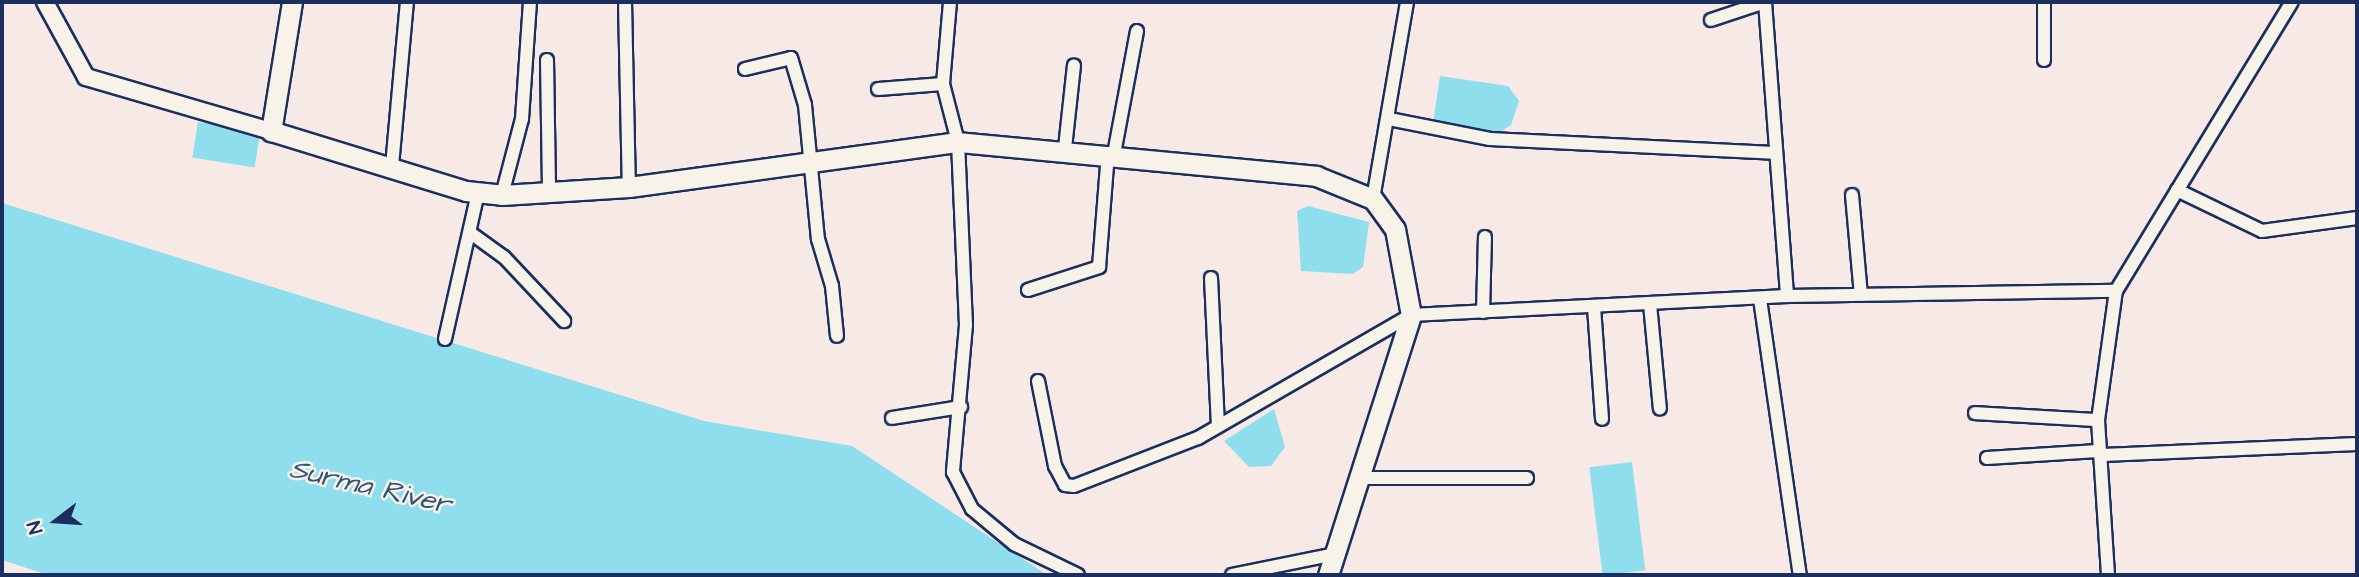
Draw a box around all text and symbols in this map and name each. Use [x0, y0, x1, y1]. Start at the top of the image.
water label: Surma River [286, 452, 454, 522]
north arrow [21, 486, 91, 556]
text: N [21, 518, 50, 537]

